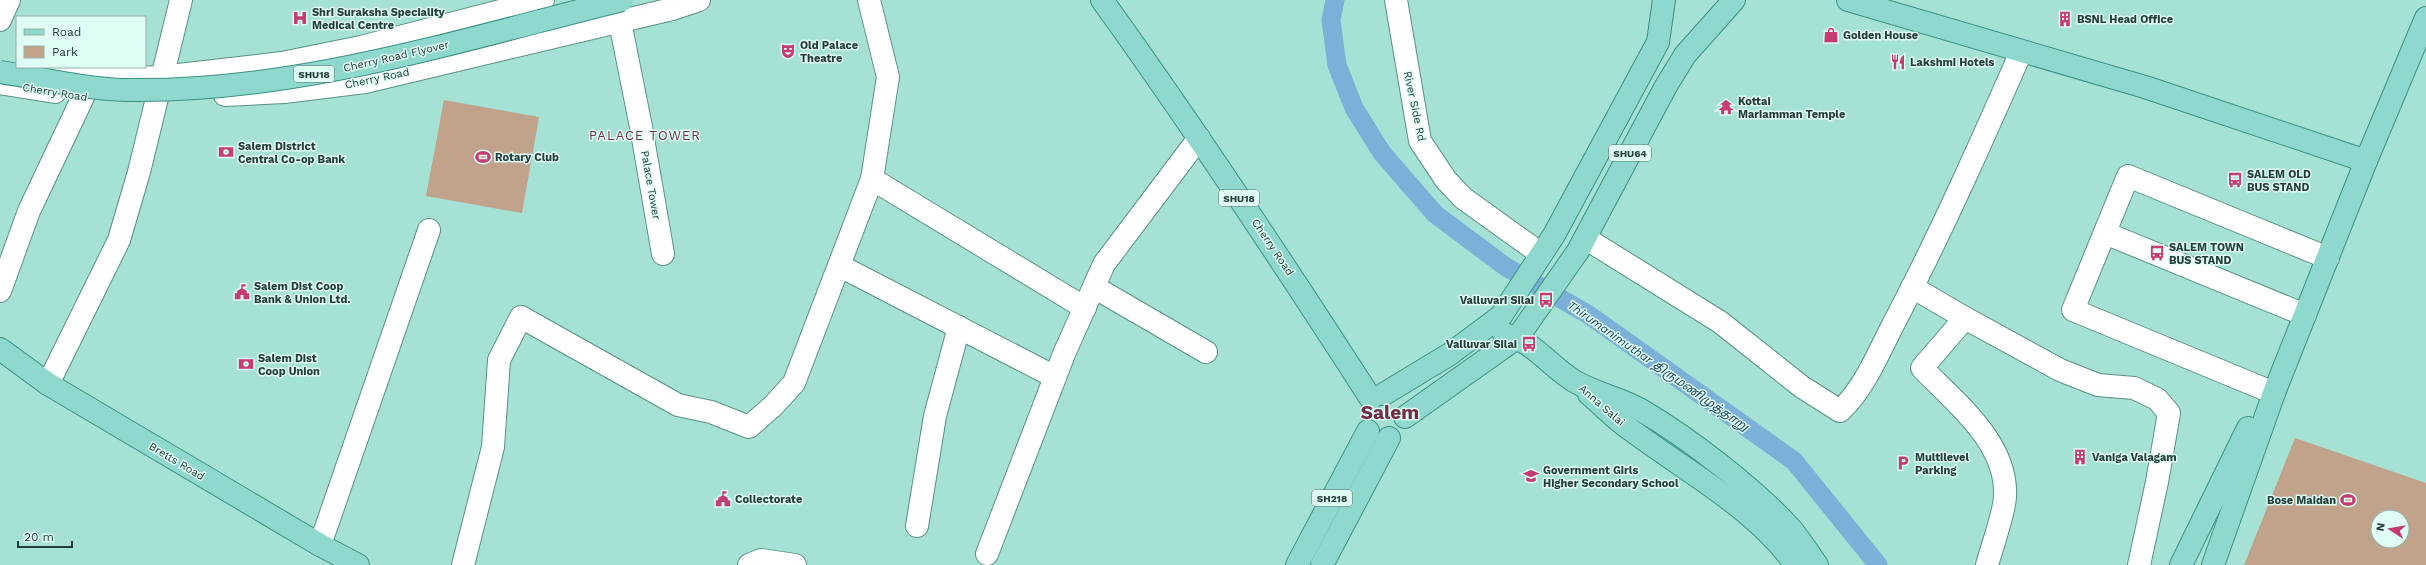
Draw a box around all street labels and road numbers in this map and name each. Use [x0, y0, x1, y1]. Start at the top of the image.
street label: Cherry Road Flyover [342, 38, 451, 75]
street label: Cherry Road [344, 65, 411, 92]
road number: SHU18 [294, 66, 334, 82]
street label: River Side Rd [1401, 70, 1428, 142]
street label: Cherry Road [21, 81, 88, 104]
road number: SHU64 [1609, 145, 1651, 161]
street label: Palace Tower [638, 149, 663, 221]
road number: SHU18 [1219, 190, 1259, 206]
street label: Cherry Road [1249, 216, 1296, 278]
street label: Anna Salai [1576, 382, 1627, 429]
street label: Bretts Road [147, 440, 207, 483]
road number: SH218 [1312, 490, 1352, 506]

